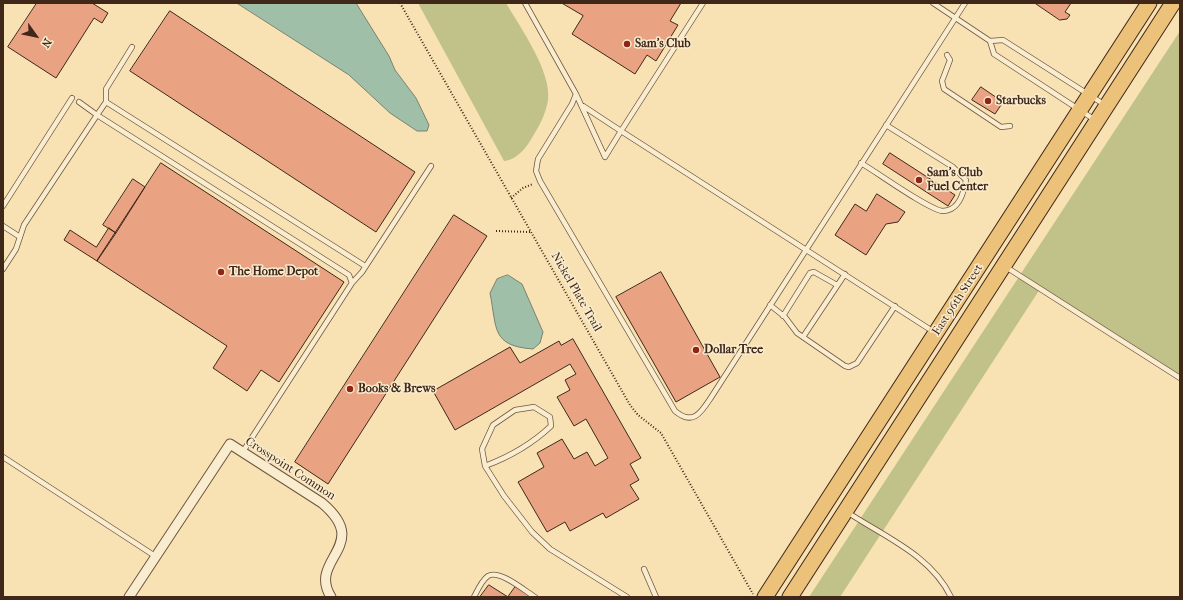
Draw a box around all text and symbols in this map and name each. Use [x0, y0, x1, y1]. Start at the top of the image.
north arrow [16, 16, 56, 56]
text: N [39, 36, 54, 50]
place label: Sam's Club [635, 37, 690, 51]
marker: Sam's Club [622, 39, 632, 49]
place label: Starbucks [996, 94, 1046, 108]
marker: Starbucks [983, 96, 993, 106]
place label: Sam's Club Fuel Center [927, 166, 988, 194]
marker: Sam's Club Fuel Center [914, 175, 924, 185]
street label: Nickel Plate Trail [547, 250, 605, 334]
street label: East 96th Street [930, 262, 986, 338]
place label: The Home Depot [229, 265, 318, 279]
marker: The Home Depot [216, 267, 226, 277]
place label: Dollar Tree [704, 343, 763, 357]
marker: Dollar Tree [691, 345, 701, 355]
place label: Books & Brews [358, 382, 436, 396]
marker: Books & Brews [345, 384, 355, 394]
street label: Crosspoint Common [242, 434, 338, 504]

